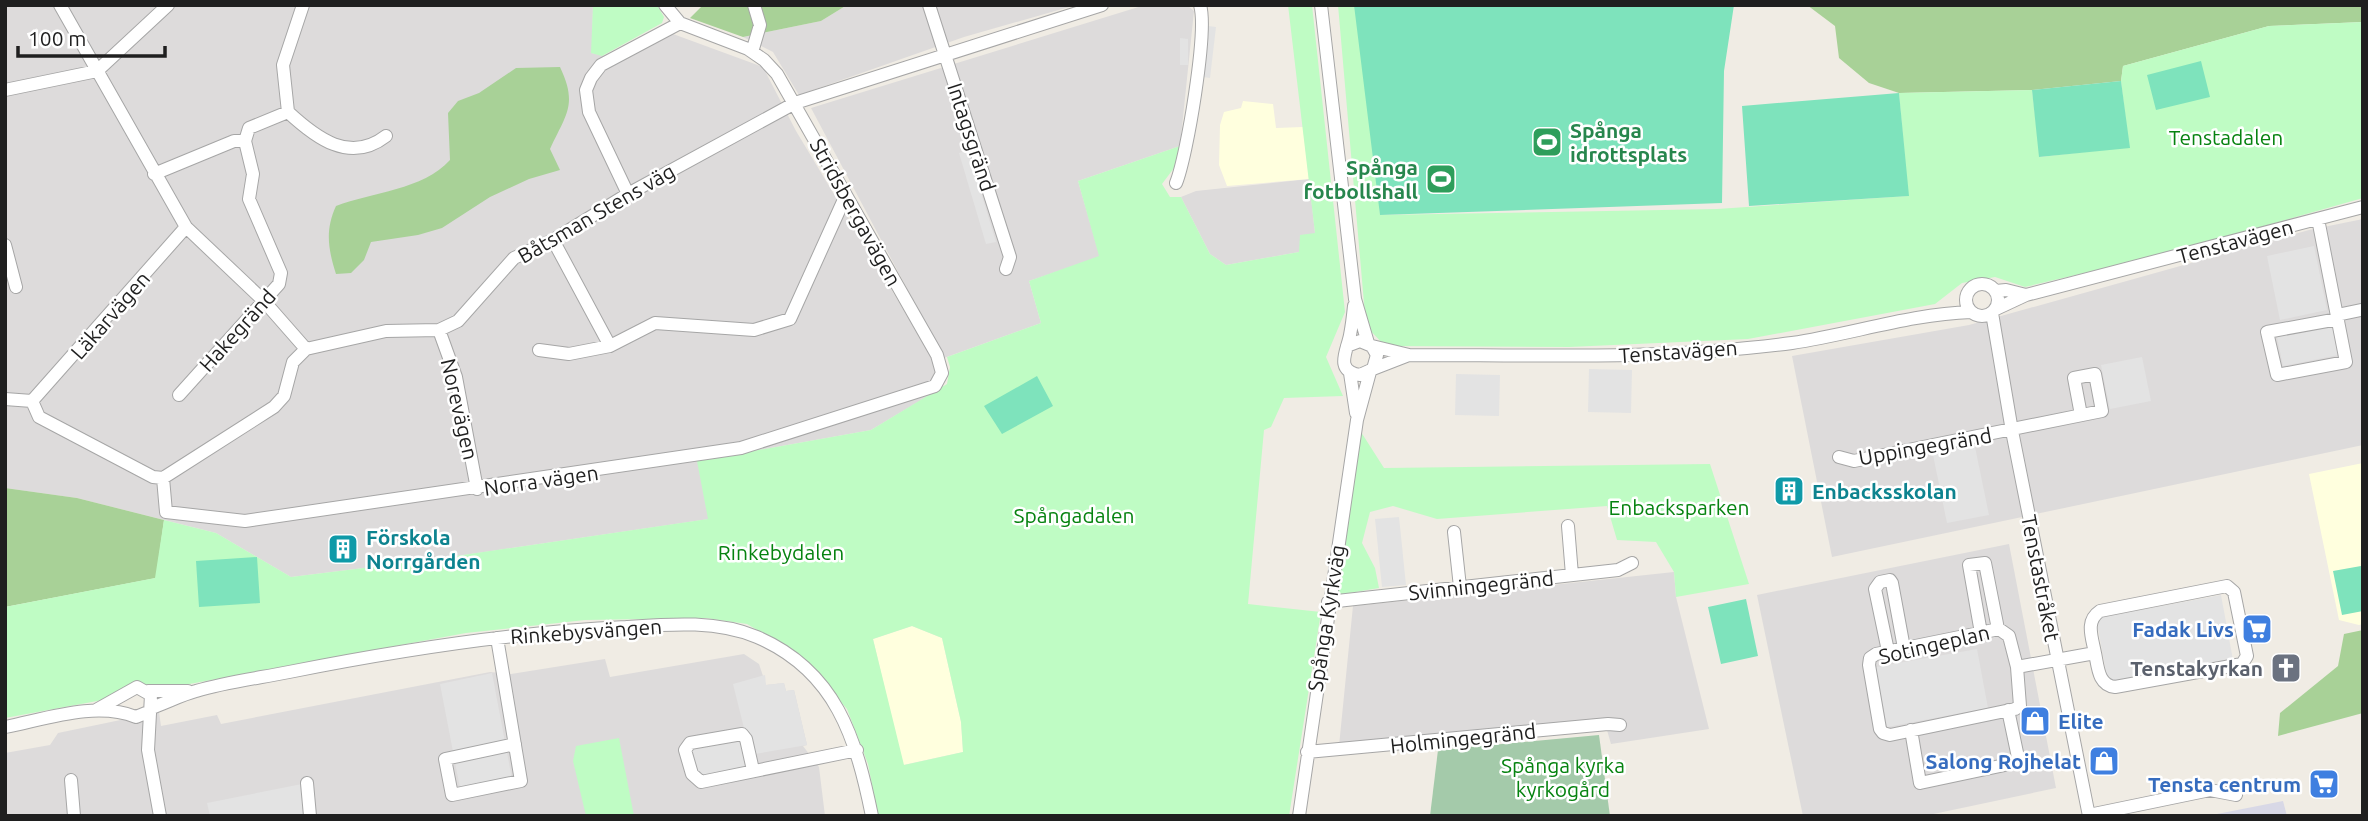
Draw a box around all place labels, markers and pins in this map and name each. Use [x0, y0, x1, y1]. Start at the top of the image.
place label: Spånga idrottsplats [1570, 118, 1687, 166]
sports icon: Spånga idrottsplats [1530, 125, 1564, 159]
place label: Spånga fotbollshall [1304, 155, 1418, 203]
sports icon: Spånga fotbollshall [1424, 162, 1458, 196]
building icon: Enbacksskolan [1772, 474, 1806, 508]
place label: Enbacksskolan [1812, 479, 1957, 503]
place label: Förskola Norrgården [366, 525, 481, 573]
building icon: Förskola Norrgården [326, 532, 360, 566]
supermarket icon: Fadak Livs [2240, 612, 2274, 646]
place label: Fadak Livs [2132, 617, 2234, 641]
church icon: Tenstakyrkan [2269, 651, 2303, 685]
place label: Tenstakyrkan [2130, 656, 2263, 680]
shop icon: Elite [2018, 704, 2052, 738]
place label: Elite [2058, 709, 2104, 733]
shop icon: Salong Rojhelat [2087, 744, 2121, 778]
place label: Salong Rojhelat [1926, 749, 2081, 773]
supermarket icon: Tensta centrum [2307, 767, 2341, 801]
place label: Tensta centrum [2148, 772, 2301, 796]

